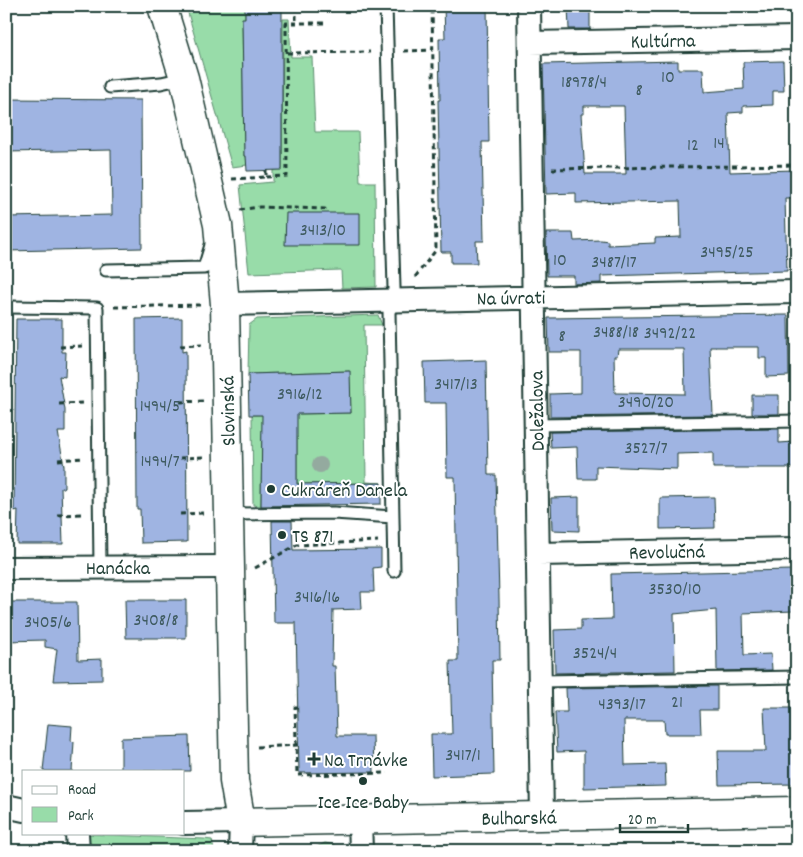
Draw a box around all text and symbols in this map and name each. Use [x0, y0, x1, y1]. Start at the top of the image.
street label: Kultúrna [630, 28, 696, 58]
house number: 10 [661, 66, 675, 91]
house number: 18978/4 [561, 71, 607, 96]
house number: 8 [635, 79, 643, 104]
house number: 14 [713, 132, 725, 157]
house number: 12 [687, 134, 699, 159]
house number: 3413/10 [300, 219, 346, 244]
house number: 3495/25 [700, 241, 754, 266]
house number: 10 [553, 249, 567, 274]
house number: 3487/17 [591, 251, 637, 276]
street label: Na úvrati [476, 285, 546, 315]
house number: 3488/18 [593, 321, 639, 346]
house number: 3492/22 [644, 322, 696, 347]
house number: 8 [558, 325, 566, 350]
street label: Doležalova [524, 370, 554, 451]
house number: 3417/13 [434, 373, 478, 398]
street label: Slovinská [215, 376, 245, 446]
house number: 3916/12 [277, 383, 323, 408]
house number: 3490/20 [618, 391, 674, 416]
house number: 1494/5 [140, 395, 180, 420]
house number: 3527/7 [624, 437, 668, 462]
house number: 1494/7 [140, 450, 180, 475]
place label: Cukráreň Danela [281, 478, 408, 506]
marker: Cukráreň Danela [265, 483, 277, 495]
place label: TS 871 [292, 524, 333, 552]
marker: TS 871 [276, 529, 288, 541]
street label: Revolučná [629, 539, 706, 569]
street label: Hanácka [86, 556, 151, 584]
house number: 3530/10 [648, 578, 702, 603]
house number: 3416/16 [294, 586, 340, 611]
house number: 3408/8 [134, 609, 178, 634]
house number: 3405/6 [24, 611, 72, 636]
house number: 3524/4 [573, 642, 617, 667]
house number: 21 [671, 691, 683, 716]
house number: 4393/17 [598, 693, 646, 718]
house number: 3417/1 [445, 744, 481, 769]
place label: Na Trnávke [324, 748, 408, 776]
marker: Na Trnávke [308, 753, 320, 765]
legend [22, 770, 185, 834]
marker: Ice Ice Baby [357, 775, 369, 787]
text: Road [68, 780, 96, 802]
place label: Ice Ice Baby [318, 790, 409, 818]
scale bar [620, 802, 688, 834]
street label: Bulharská [481, 805, 557, 835]
text: Park [68, 806, 94, 828]
text: 20 m [628, 810, 656, 832]

